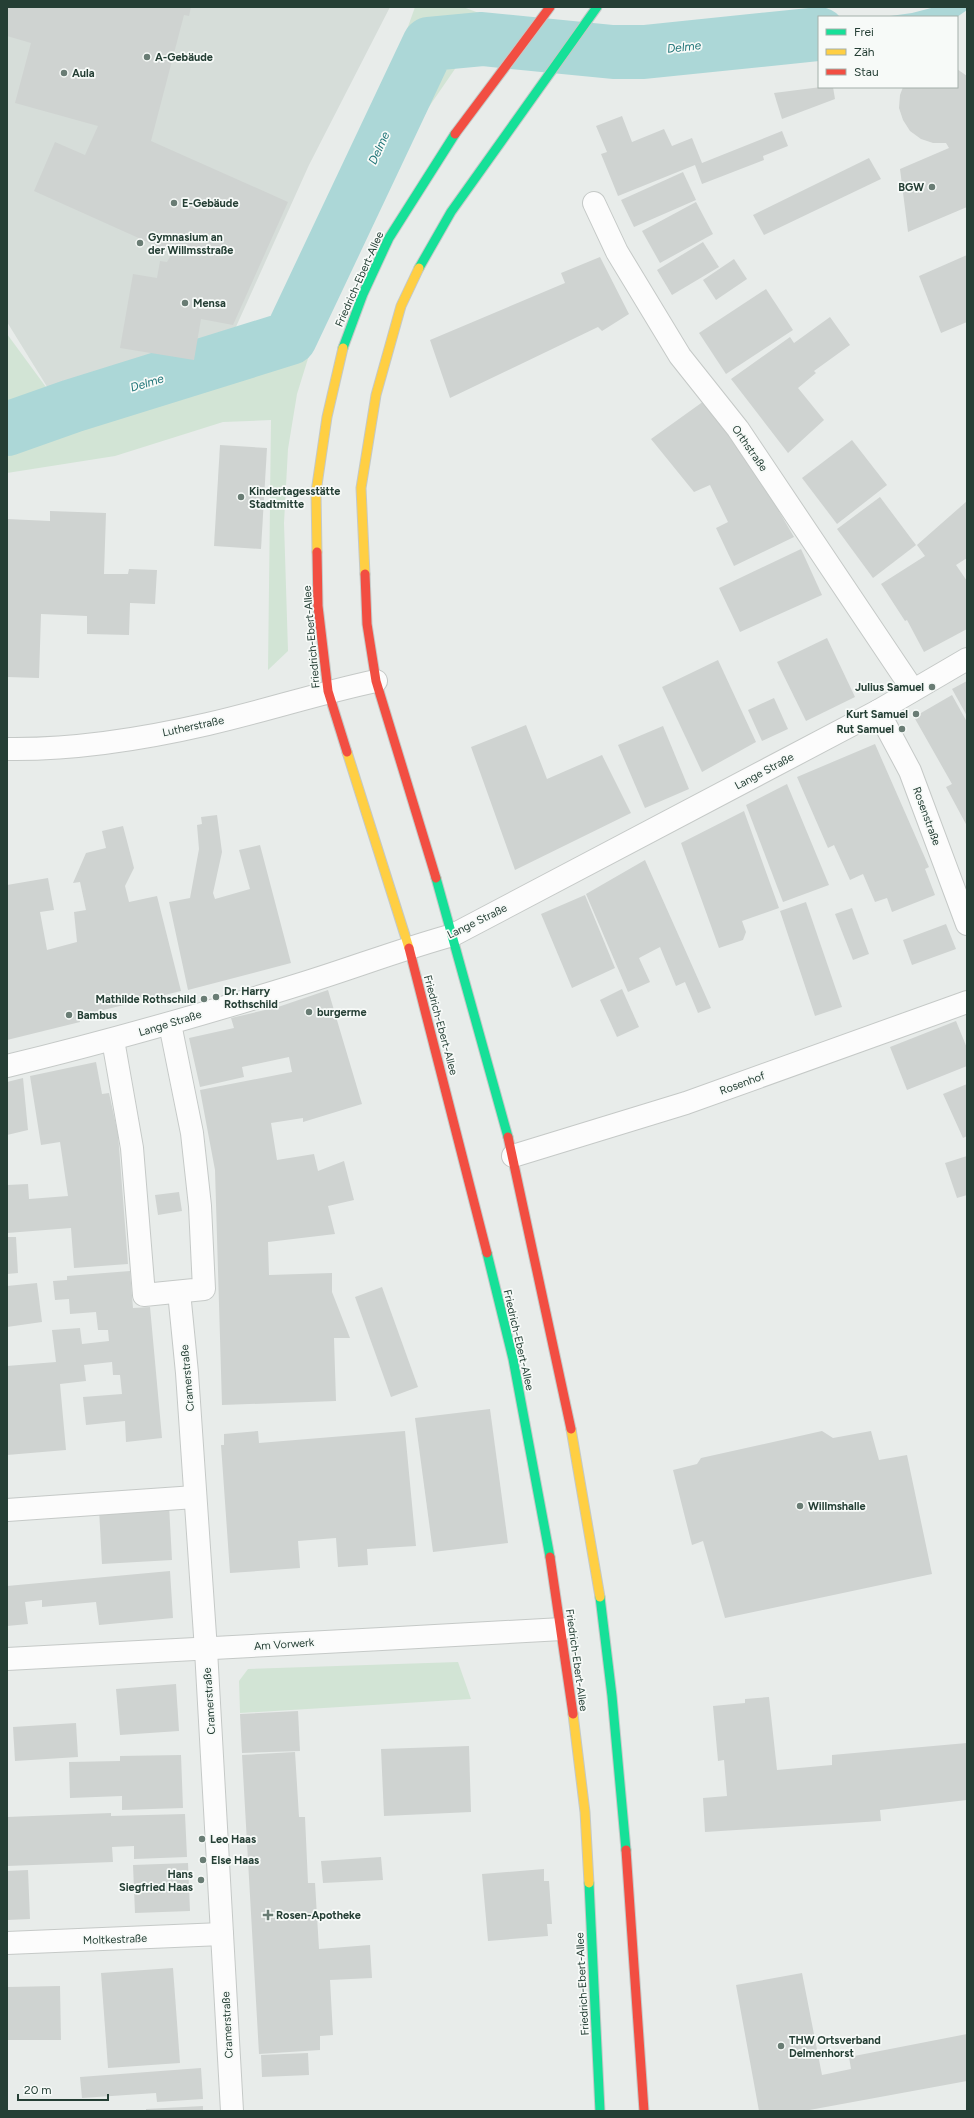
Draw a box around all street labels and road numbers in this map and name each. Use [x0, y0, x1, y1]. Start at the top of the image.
street label: Friedrich-Ebert-Allee [333, 229, 386, 329]
street label: Orthstraße [729, 423, 770, 474]
street label: Friedrich-Ebert-Allee [301, 585, 322, 689]
street label: Lutherstraße [161, 714, 225, 739]
street label: Lange Straße [732, 750, 796, 792]
street label: Rosenstraße [910, 785, 943, 847]
street label: Lange Straße [445, 901, 509, 942]
street label: Friedrich-Ebert-Allee [421, 974, 460, 1077]
street label: Lange Straße [137, 1008, 203, 1039]
street label: Rosenhof [718, 1069, 767, 1098]
street label: Friedrich-Ebert-Allee [501, 1288, 536, 1392]
street label: Cramerstraße [178, 1344, 197, 1412]
street label: Friedrich-Ebert-Allee [563, 1608, 590, 1712]
street label: Am Vorwerk [253, 1636, 315, 1653]
street label: Cramerstraße [201, 1667, 218, 1735]
street label: Moltkestraße [83, 1932, 147, 1947]
street label: Friedrich-Ebert-Allee [573, 1932, 592, 2036]
street label: Cramerstraße [219, 1991, 236, 2059]

